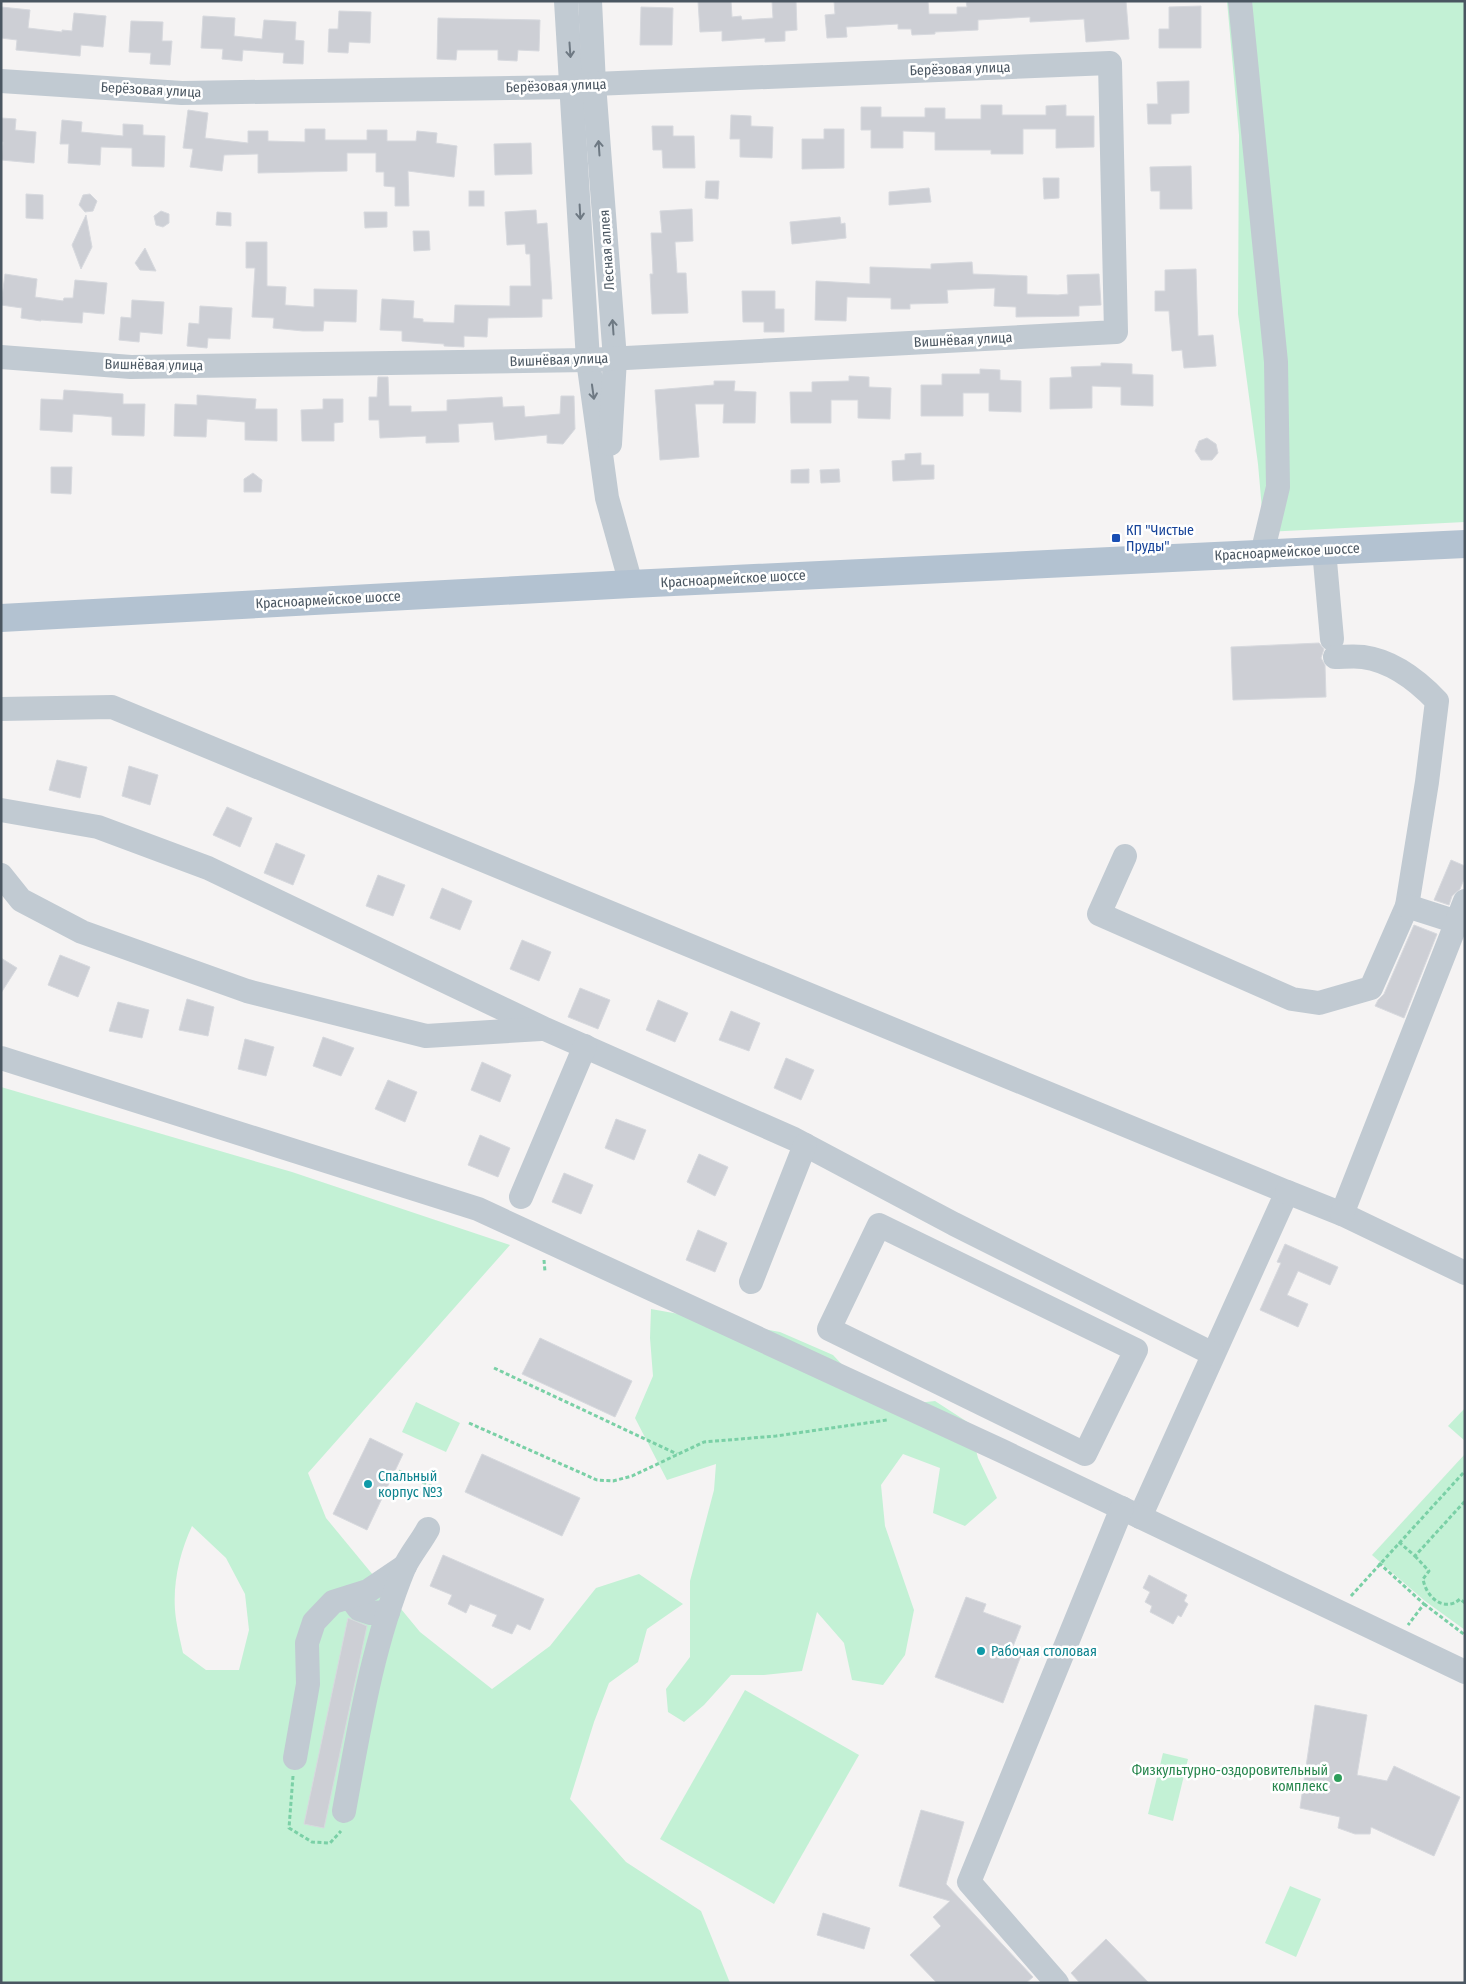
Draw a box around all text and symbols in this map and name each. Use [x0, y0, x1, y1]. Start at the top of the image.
one-way arrow [565, 42, 574, 58]
street label: Берёзовая улица [909, 59, 1011, 79]
street label: Берёзовая улица [505, 76, 607, 96]
street label: Берёзовая улица [100, 79, 202, 101]
one-way arrow [594, 140, 604, 156]
one-way arrow [575, 204, 584, 220]
street label: Лесная аллея [596, 209, 618, 291]
one-way arrow [608, 320, 617, 336]
street label: Вишнёвая улица [913, 329, 1013, 351]
street label: Вишнёвая улица [509, 350, 609, 370]
street label: Вишнёвая улица [105, 356, 204, 374]
one-way arrow [588, 383, 598, 399]
place label: КП "Чистые Пруды" [1126, 522, 1194, 555]
marker: КП "Чистые Пруды" [1110, 532, 1122, 544]
street label: Красноармейское шоссе [1214, 540, 1360, 564]
street label: Красноармейское шоссе [660, 567, 806, 591]
street label: Красноармейское шоссе [255, 588, 401, 612]
place label: Спальный корпус №3 [378, 1468, 443, 1501]
marker: Спальный корпус №3 [362, 1478, 374, 1490]
place label: Рабочая столовая [991, 1643, 1097, 1660]
marker: Рабочая столовая [975, 1645, 987, 1657]
place label: Физкультурно-оздоровительный комплекс [1132, 1762, 1328, 1795]
marker: Физкультурно-оздоровительный комплекс [1332, 1772, 1344, 1784]

